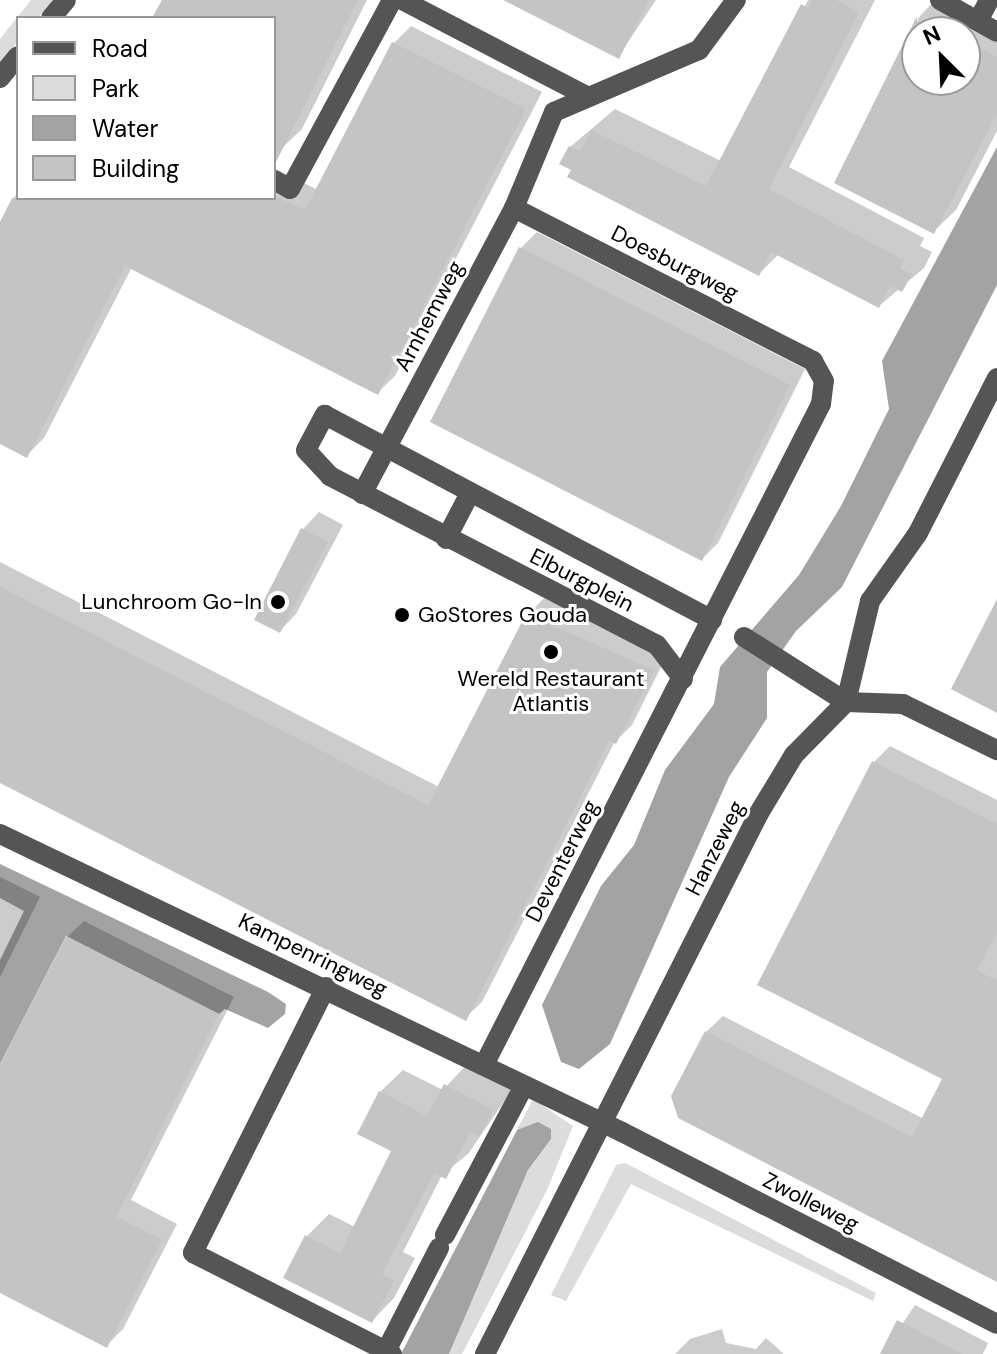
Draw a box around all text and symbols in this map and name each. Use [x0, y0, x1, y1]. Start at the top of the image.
legend [16, 16, 276, 200]
north arrow [901, 16, 981, 96]
text: N [919, 19, 945, 52]
text: Road [92, 33, 148, 64]
text: Park [92, 73, 139, 104]
text: Water [92, 113, 158, 144]
text: Building [92, 153, 179, 184]
street label: Doesburgweg [607, 220, 743, 306]
street label: Arnhemweg [389, 256, 469, 376]
street label: Elburgplein [526, 543, 638, 617]
place label: Lunchroom Go-In [81, 589, 262, 615]
marker: Lunchroom Go-In [269, 593, 287, 611]
place label: GoStores Gouda [418, 602, 587, 628]
marker: GoStores Gouda [393, 606, 411, 624]
marker: Wereld Restaurant Atlantis [542, 643, 560, 661]
place label: Wereld Restaurant Atlantis [457, 665, 645, 716]
street label: Deventerweg [520, 796, 604, 926]
street label: Hanzeweg [680, 796, 750, 900]
street label: Kampenringweg [234, 908, 392, 1002]
street label: Zwolleweg [759, 1167, 863, 1237]

